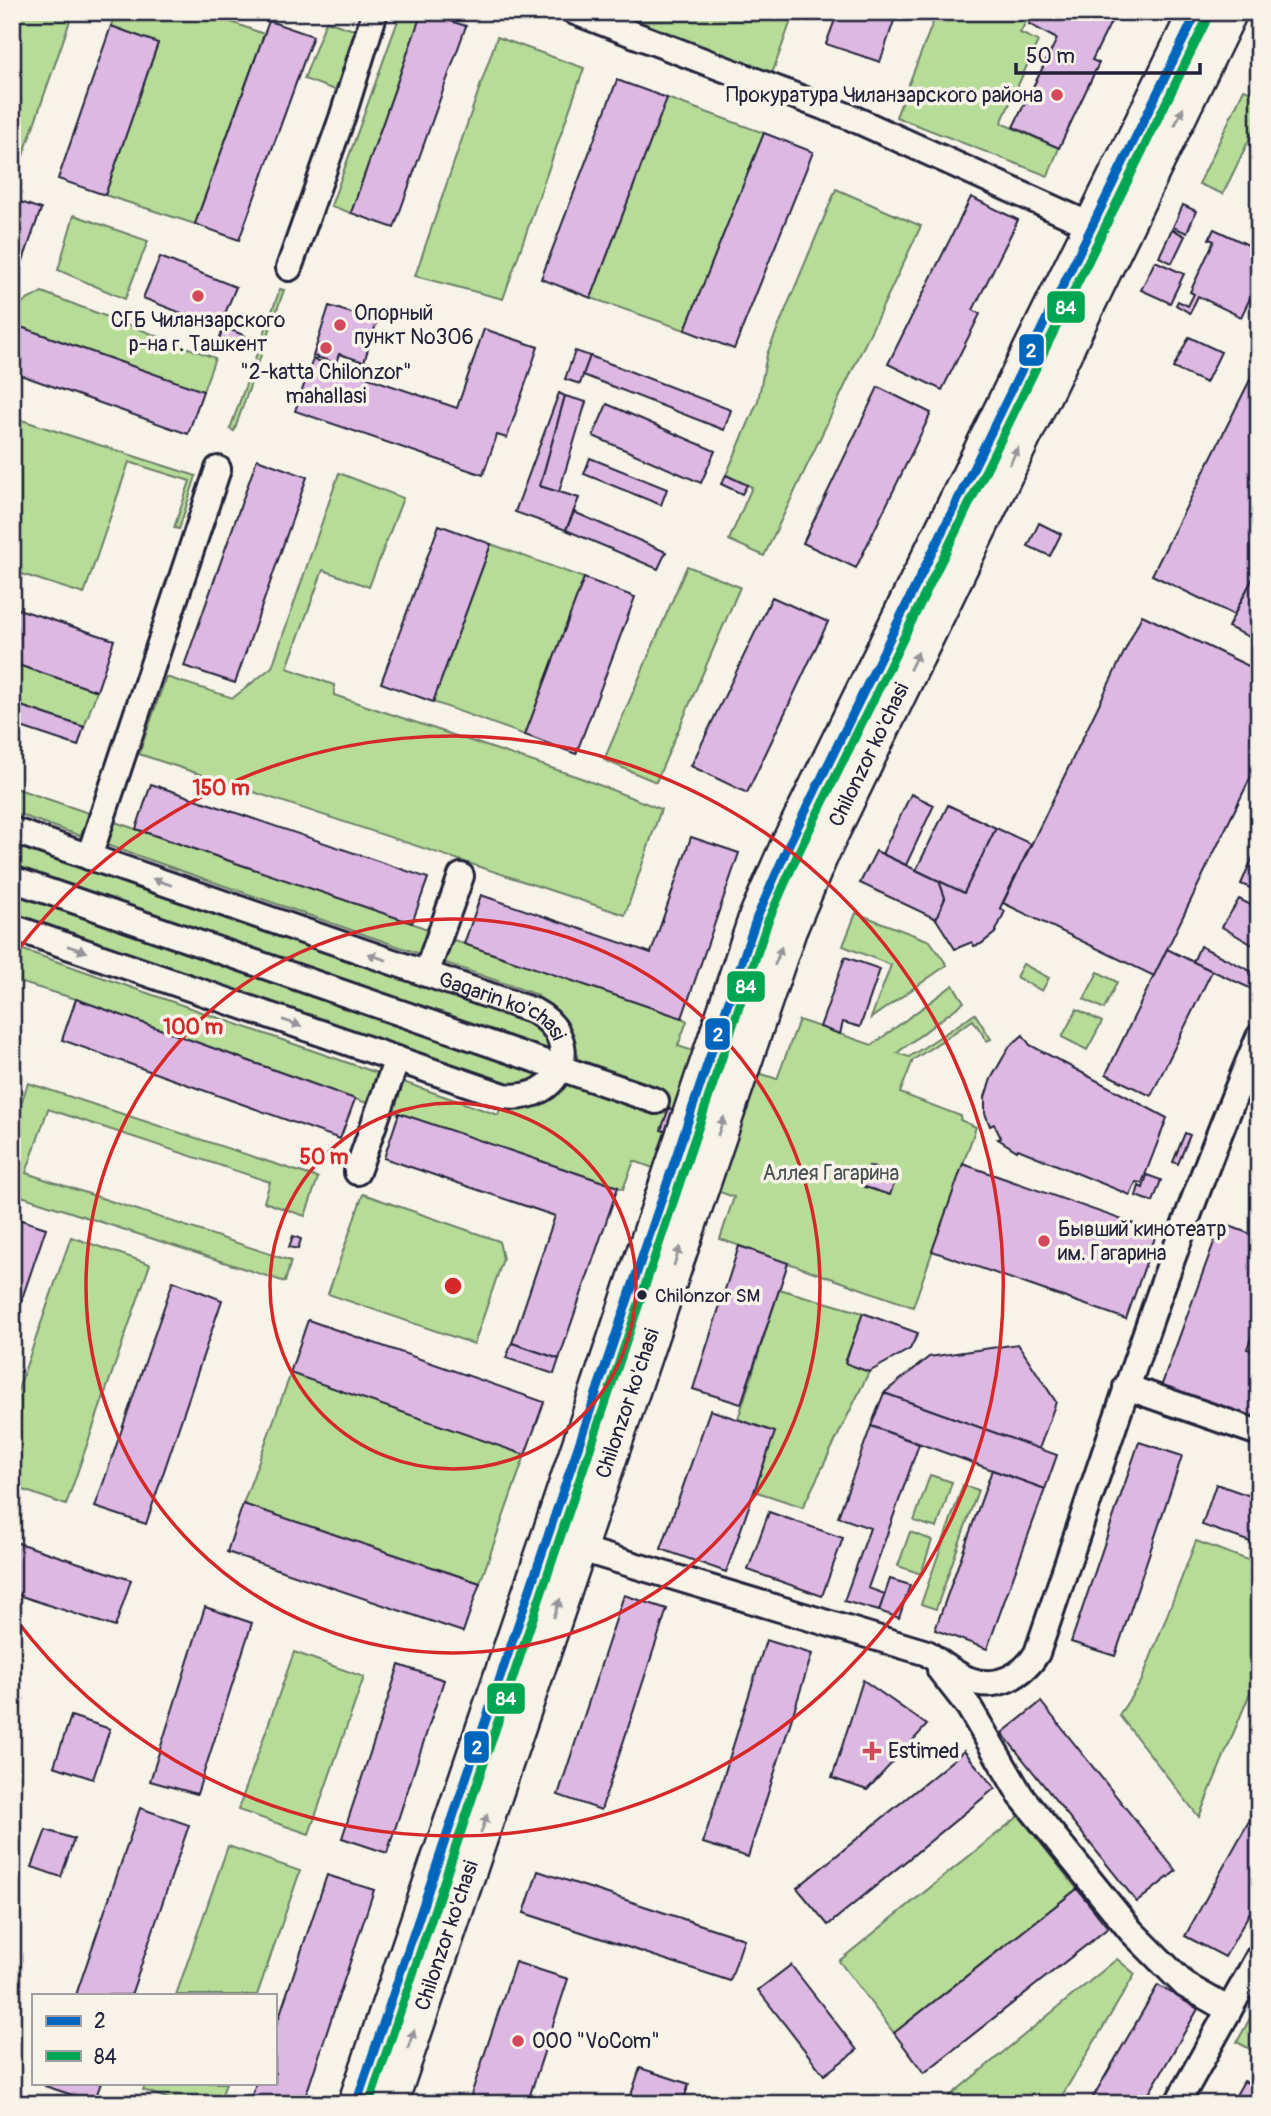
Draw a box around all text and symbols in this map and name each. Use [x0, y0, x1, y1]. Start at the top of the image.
scale bar [1016, 32, 1199, 76]
text: 50 m [1026, 43, 1075, 70]
place label: Прокуратура Чиланзарского района [726, 82, 1043, 109]
marker: Прокуратура Чиланзарского района [1049, 87, 1065, 103]
one-way arrow [1173, 107, 1184, 127]
marker: СГБ Чиланзарского р-на г. Ташкент [190, 288, 206, 304]
line badge: 84 [1046, 290, 1086, 324]
text: 84 [1056, 296, 1076, 320]
place label: Опорный пункт №306 [354, 300, 474, 351]
place label: СГБ Чиланзарского р-на г. Ташкент [111, 307, 285, 358]
marker: Опорный пункт №306 [332, 317, 348, 333]
line badge: 2 [1018, 333, 1045, 367]
text: 2 [1026, 339, 1037, 363]
marker: "2-katta Chilonzor" mahallasi [318, 340, 334, 356]
place label: "2-katta Chilonzor" mahallasi [240, 359, 412, 410]
one-way arrow [1008, 446, 1020, 466]
one-way arrow [909, 651, 920, 671]
street label: Chilonzor ko'chasi [823, 678, 916, 831]
text: 150 m [192, 775, 250, 802]
one-way arrow [151, 876, 172, 887]
one-way arrow [66, 944, 87, 955]
one-way arrow [773, 946, 784, 967]
one-way arrow [366, 951, 387, 962]
street label: Gagarin ko'chasi [435, 966, 572, 1045]
line badge: 84 [726, 970, 766, 1003]
text: 84 [736, 975, 756, 999]
text: 100 m [163, 1014, 223, 1041]
line badge: 2 [704, 1017, 731, 1051]
one-way arrow [281, 1018, 302, 1029]
text: 2 [713, 1023, 724, 1047]
one-way arrow [716, 1115, 726, 1136]
text: 50 m [300, 1144, 349, 1171]
park label: Аллея Гагарина [763, 1160, 899, 1187]
place label: Бывший кинотеатр им. Гагарина [1058, 1216, 1226, 1267]
marker: Бывший кинотеатр им. Гагарина [1036, 1233, 1052, 1249]
one-way arrow [672, 1246, 682, 1267]
centre of rings [441, 1274, 465, 1298]
place label: Chilonzor SM [655, 1284, 760, 1308]
marker: Chilonzor SM [635, 1288, 649, 1302]
street label: Chilonzor ko'chasi [590, 1325, 666, 1482]
one-way arrow [552, 1598, 563, 1619]
line badge: 84 [486, 1682, 526, 1715]
text: 84 [496, 1687, 516, 1711]
line badge: 2 [463, 1730, 490, 1764]
text: 2 [472, 1736, 483, 1760]
place label: Estimed [888, 1738, 959, 1765]
marker: Estimed [862, 1741, 882, 1761]
one-way arrow [479, 1813, 490, 1834]
street label: Chilonzor ko'chasi [409, 1857, 485, 2014]
legend [32, 1994, 276, 2084]
text: 2 [94, 2008, 106, 2035]
one-way arrow [406, 2028, 417, 2049]
place label: ООО "VoCom" [532, 2028, 660, 2055]
marker: ООО "VoCom" [510, 2033, 526, 2049]
text: 84 [94, 2044, 117, 2071]

